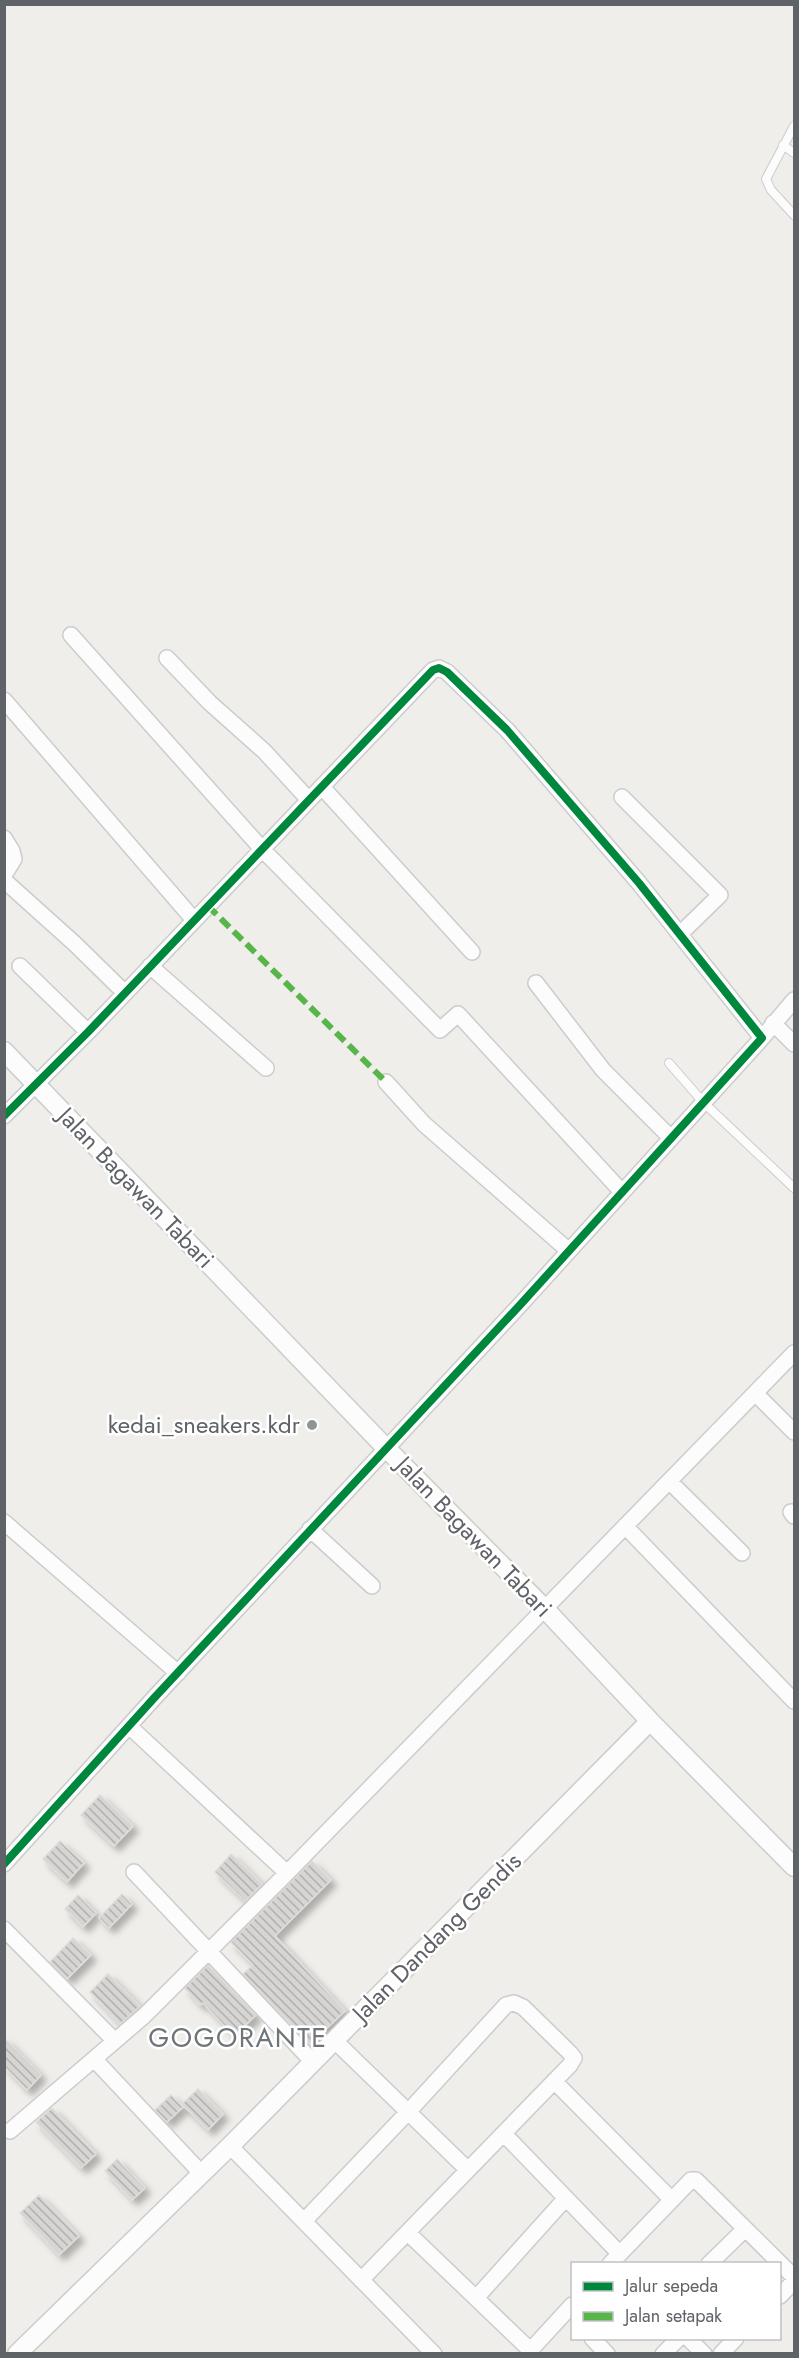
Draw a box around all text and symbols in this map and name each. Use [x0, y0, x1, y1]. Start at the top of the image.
street label: Jalan Bagawan Tabari [48, 1097, 223, 1276]
place label: kedai_sneakers.kdr [108, 1407, 301, 1442]
marker: kedai_sneakers.kdr [305, 1418, 319, 1432]
street label: Jalan Bagawan Tabari [386, 1446, 561, 1625]
street label: Jalan Dandang Gendis [342, 1844, 529, 2031]
district label: GOGORANTE [148, 2018, 328, 2057]
legend [571, 2262, 781, 2340]
text: Jalur sepeda [623, 2273, 718, 2299]
text: Jalan setapak [623, 2303, 722, 2329]

